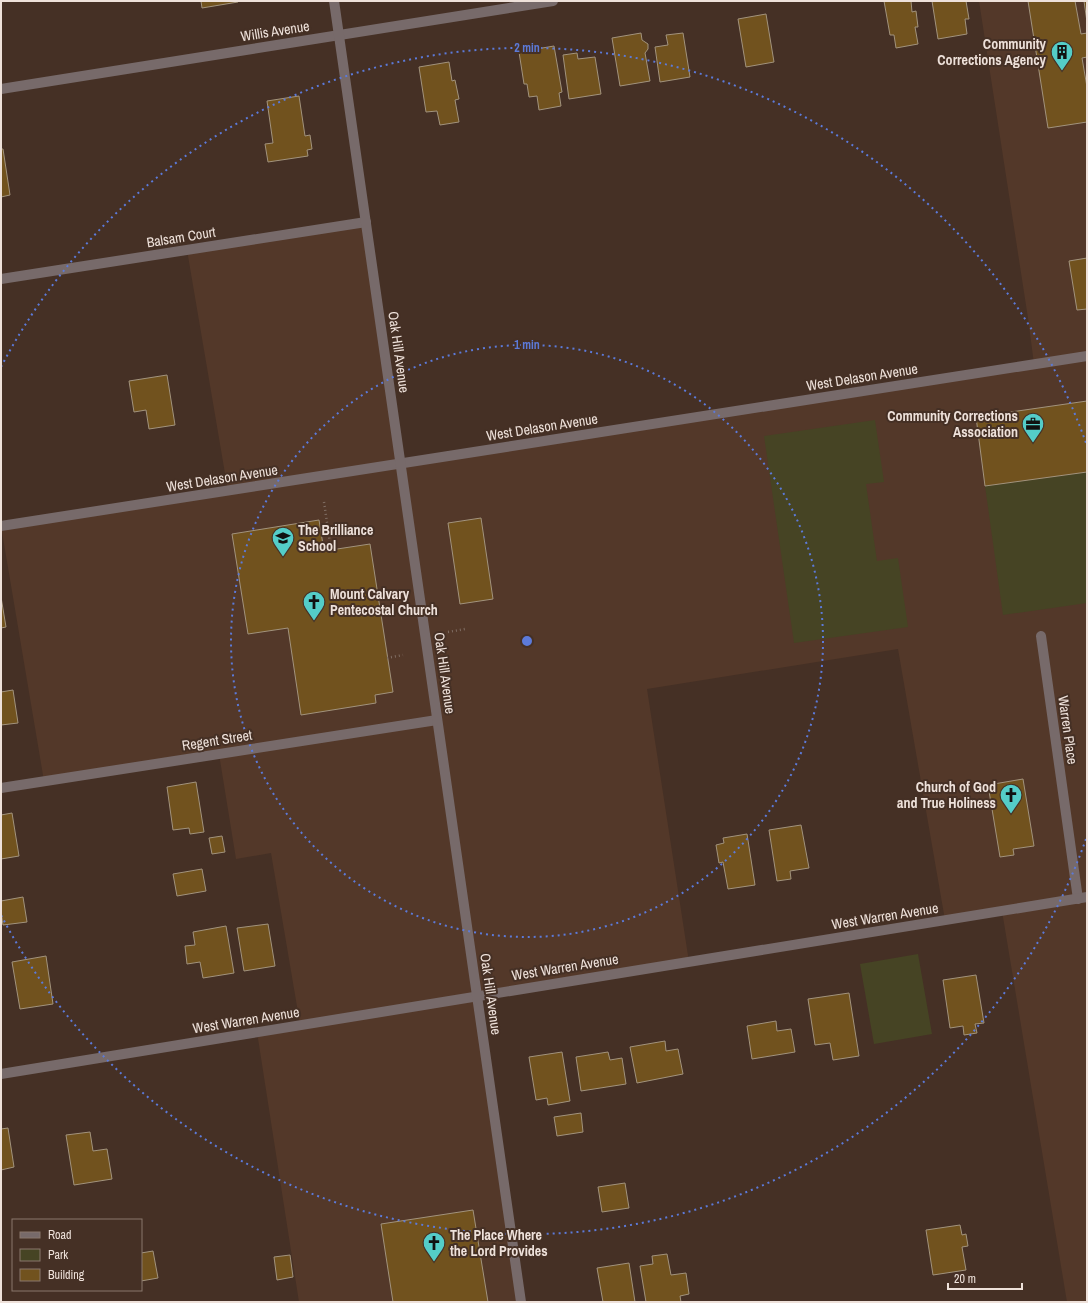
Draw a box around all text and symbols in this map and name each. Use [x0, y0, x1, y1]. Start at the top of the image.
street label: Willis Avenue [239, 17, 311, 45]
place label: Community Corrections Agency [937, 35, 1047, 69]
building icon: Community Corrections Agency [1049, 39, 1075, 72]
text: 2 min [514, 40, 540, 56]
street label: Balsam Court [145, 223, 217, 251]
street label: Oak Hill Avenue [384, 310, 414, 394]
text: 1 min [514, 337, 540, 353]
street label: West Delason Avenue [805, 359, 919, 395]
place label: Community Corrections Association [887, 407, 1018, 441]
street label: West Delason Avenue [485, 409, 599, 445]
office icon: Community Corrections Association [1020, 411, 1046, 444]
street label: West Delason Avenue [165, 460, 279, 496]
place label: The Brilliance School [298, 521, 373, 555]
school or university icon: The Brilliance School [270, 525, 296, 558]
place label: Mount Calvary Pentecostal Church [330, 585, 438, 619]
church icon: Mount Calvary Pentecostal Church [301, 589, 327, 622]
street label: Oak Hill Avenue [430, 631, 460, 715]
centre of rings [520, 634, 534, 648]
street label: Warren Place [1054, 695, 1082, 765]
street label: Regent Street [181, 726, 253, 754]
place label: Church of God and True Holiness [897, 778, 996, 812]
church icon: Church of God and True Holiness [998, 782, 1024, 815]
street label: West Warren Avenue [830, 899, 940, 933]
street label: West Warren Avenue [510, 950, 620, 984]
street label: Oak Hill Avenue [476, 952, 506, 1036]
street label: West Warren Avenue [191, 1003, 301, 1037]
legend [12, 1219, 142, 1291]
place label: The Place Where the Lord Provides [450, 1226, 548, 1260]
text: Road [48, 1227, 72, 1243]
church icon: The Place Where the Lord Provides [421, 1230, 447, 1263]
text: Park [48, 1247, 68, 1263]
scale bar [948, 1265, 1022, 1291]
text: Building [48, 1267, 85, 1283]
text: 20 m [954, 1271, 976, 1287]

